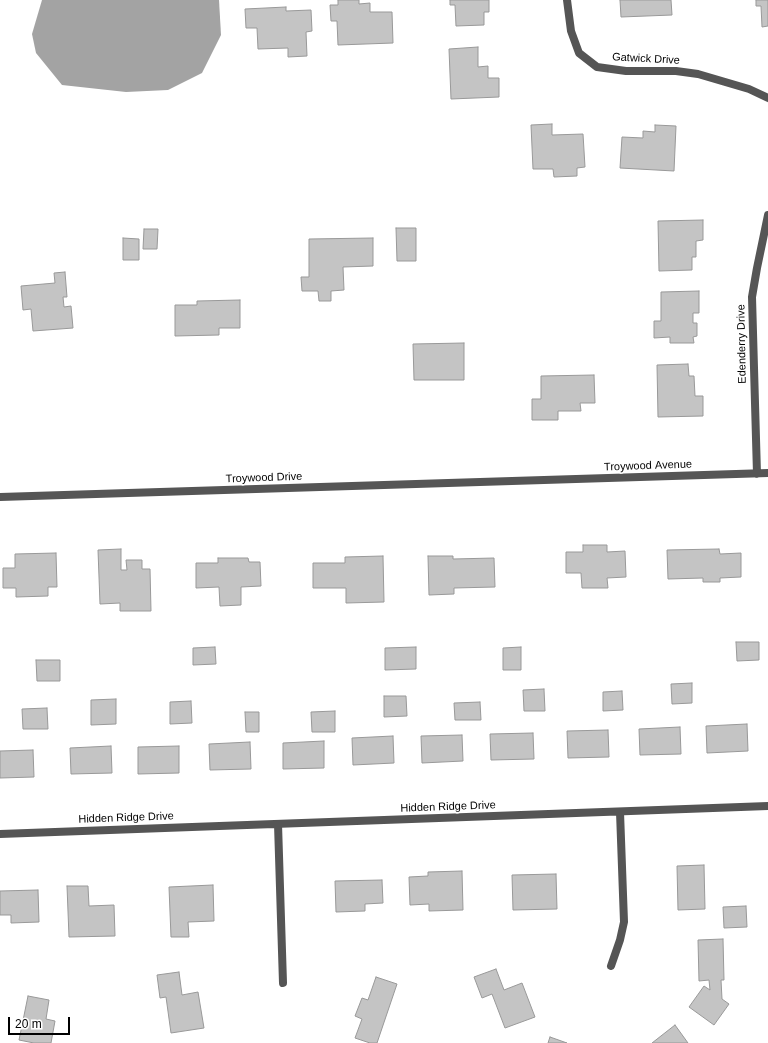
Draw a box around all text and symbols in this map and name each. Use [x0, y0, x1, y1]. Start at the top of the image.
street label: Gatwick Drive [612, 51, 680, 67]
street label: Edenderry Drive [735, 304, 749, 384]
street label: Troywood Avenue [604, 458, 692, 474]
street label: Troywood Drive [225, 470, 303, 486]
street label: Hidden Ridge Drive [400, 799, 496, 815]
street label: Hidden Ridge Drive [78, 810, 174, 826]
scale bar [10, 1009, 72, 1035]
text: 20 m [15, 1017, 42, 1031]

